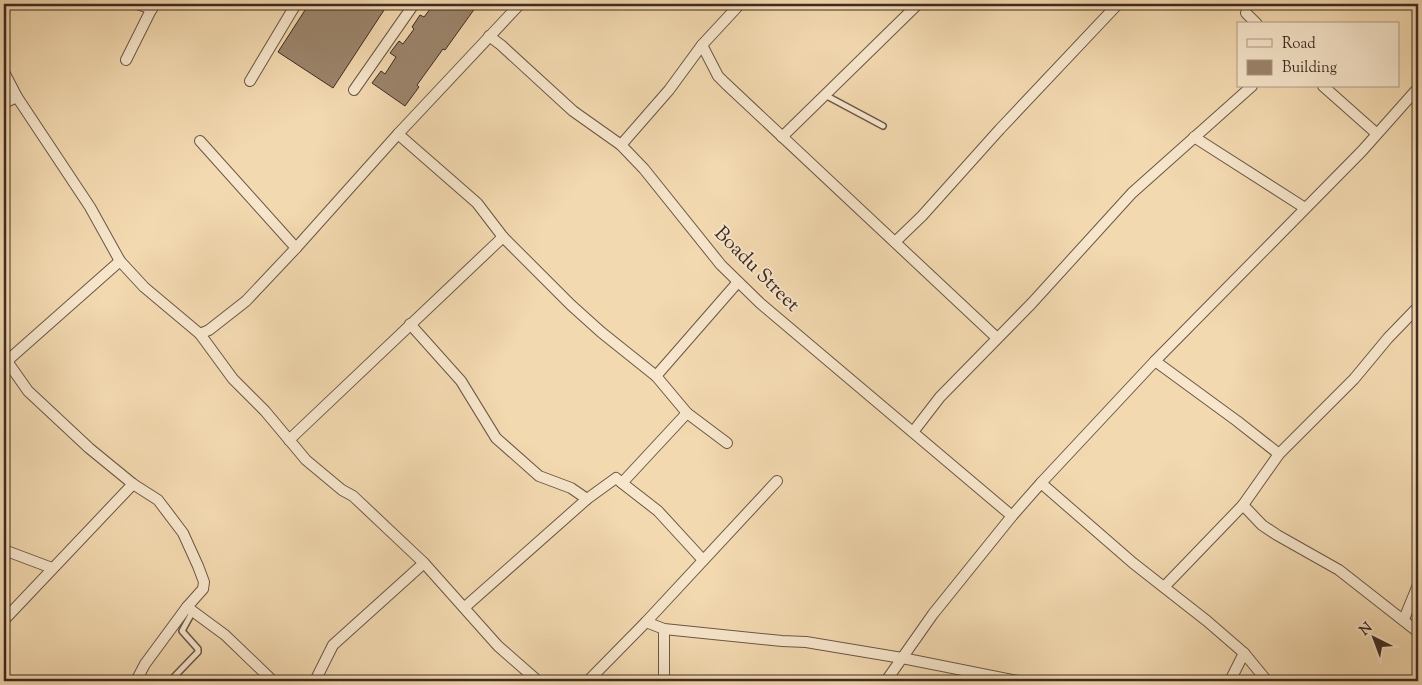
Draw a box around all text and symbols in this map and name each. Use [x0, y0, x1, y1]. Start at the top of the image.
legend [1237, 22, 1400, 88]
text: Road [1282, 34, 1316, 55]
text: Building [1282, 58, 1337, 79]
street label: Boadu Street [707, 221, 806, 320]
north arrow [1350, 612, 1400, 662]
text: N [1356, 619, 1377, 641]

